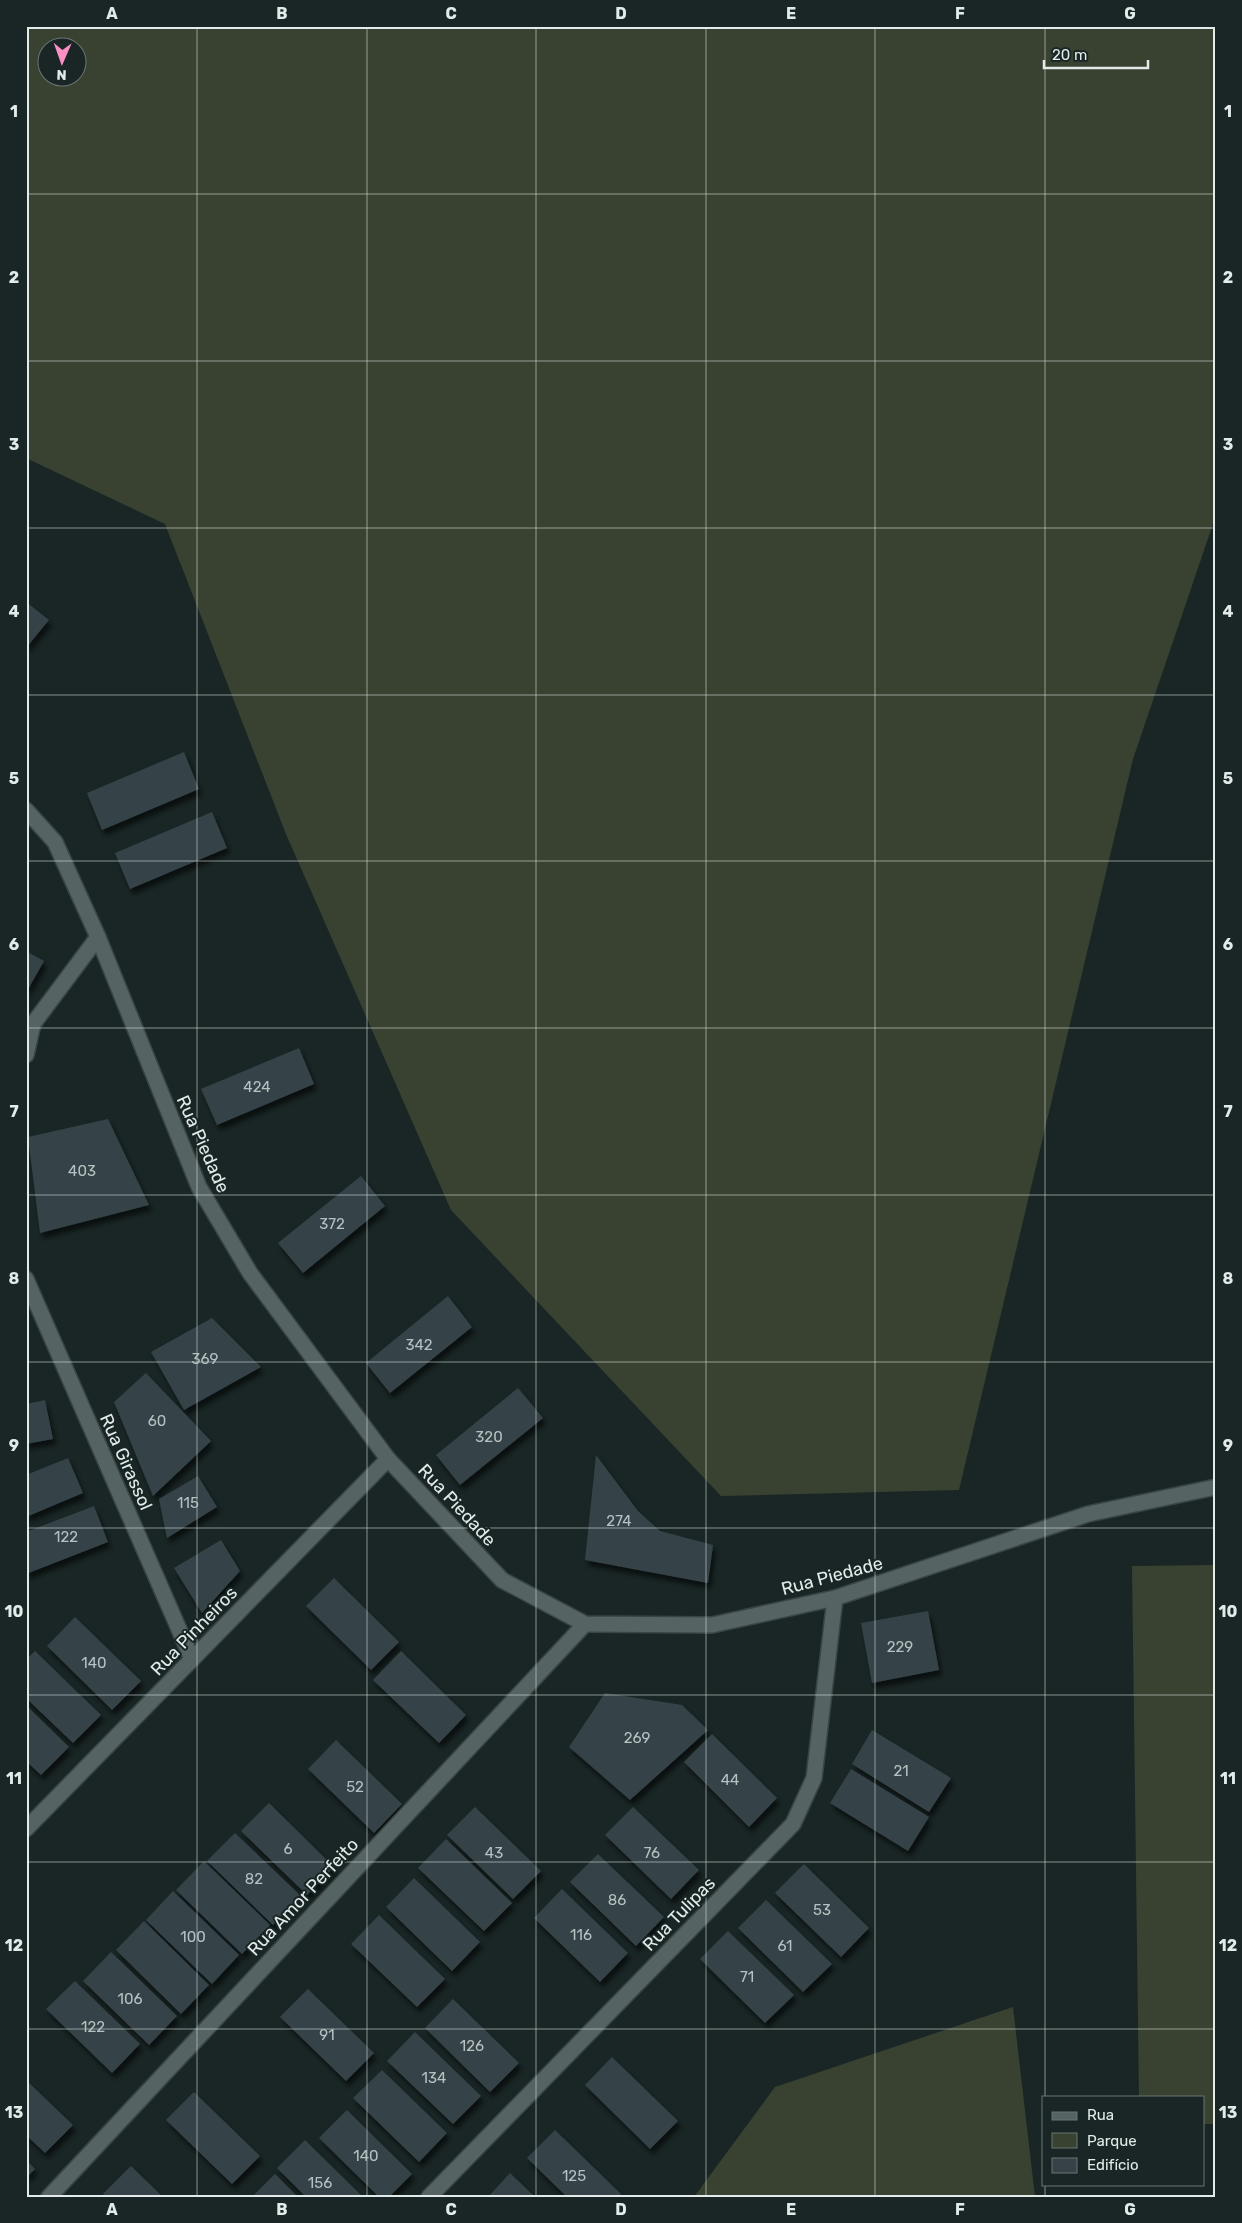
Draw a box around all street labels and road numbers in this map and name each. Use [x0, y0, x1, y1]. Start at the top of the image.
street label: Rua Piedade [172, 1092, 234, 1196]
street label: Rua Girassol [95, 1410, 157, 1514]
street label: Rua Piedade [413, 1459, 501, 1551]
street label: Rua Piedade [779, 1552, 885, 1600]
street label: Rua Pinheiros [146, 1582, 242, 1680]
street label: Rua Amor Perfeito [243, 1834, 363, 1960]
street label: Rua Tulipas [638, 1872, 720, 1956]

